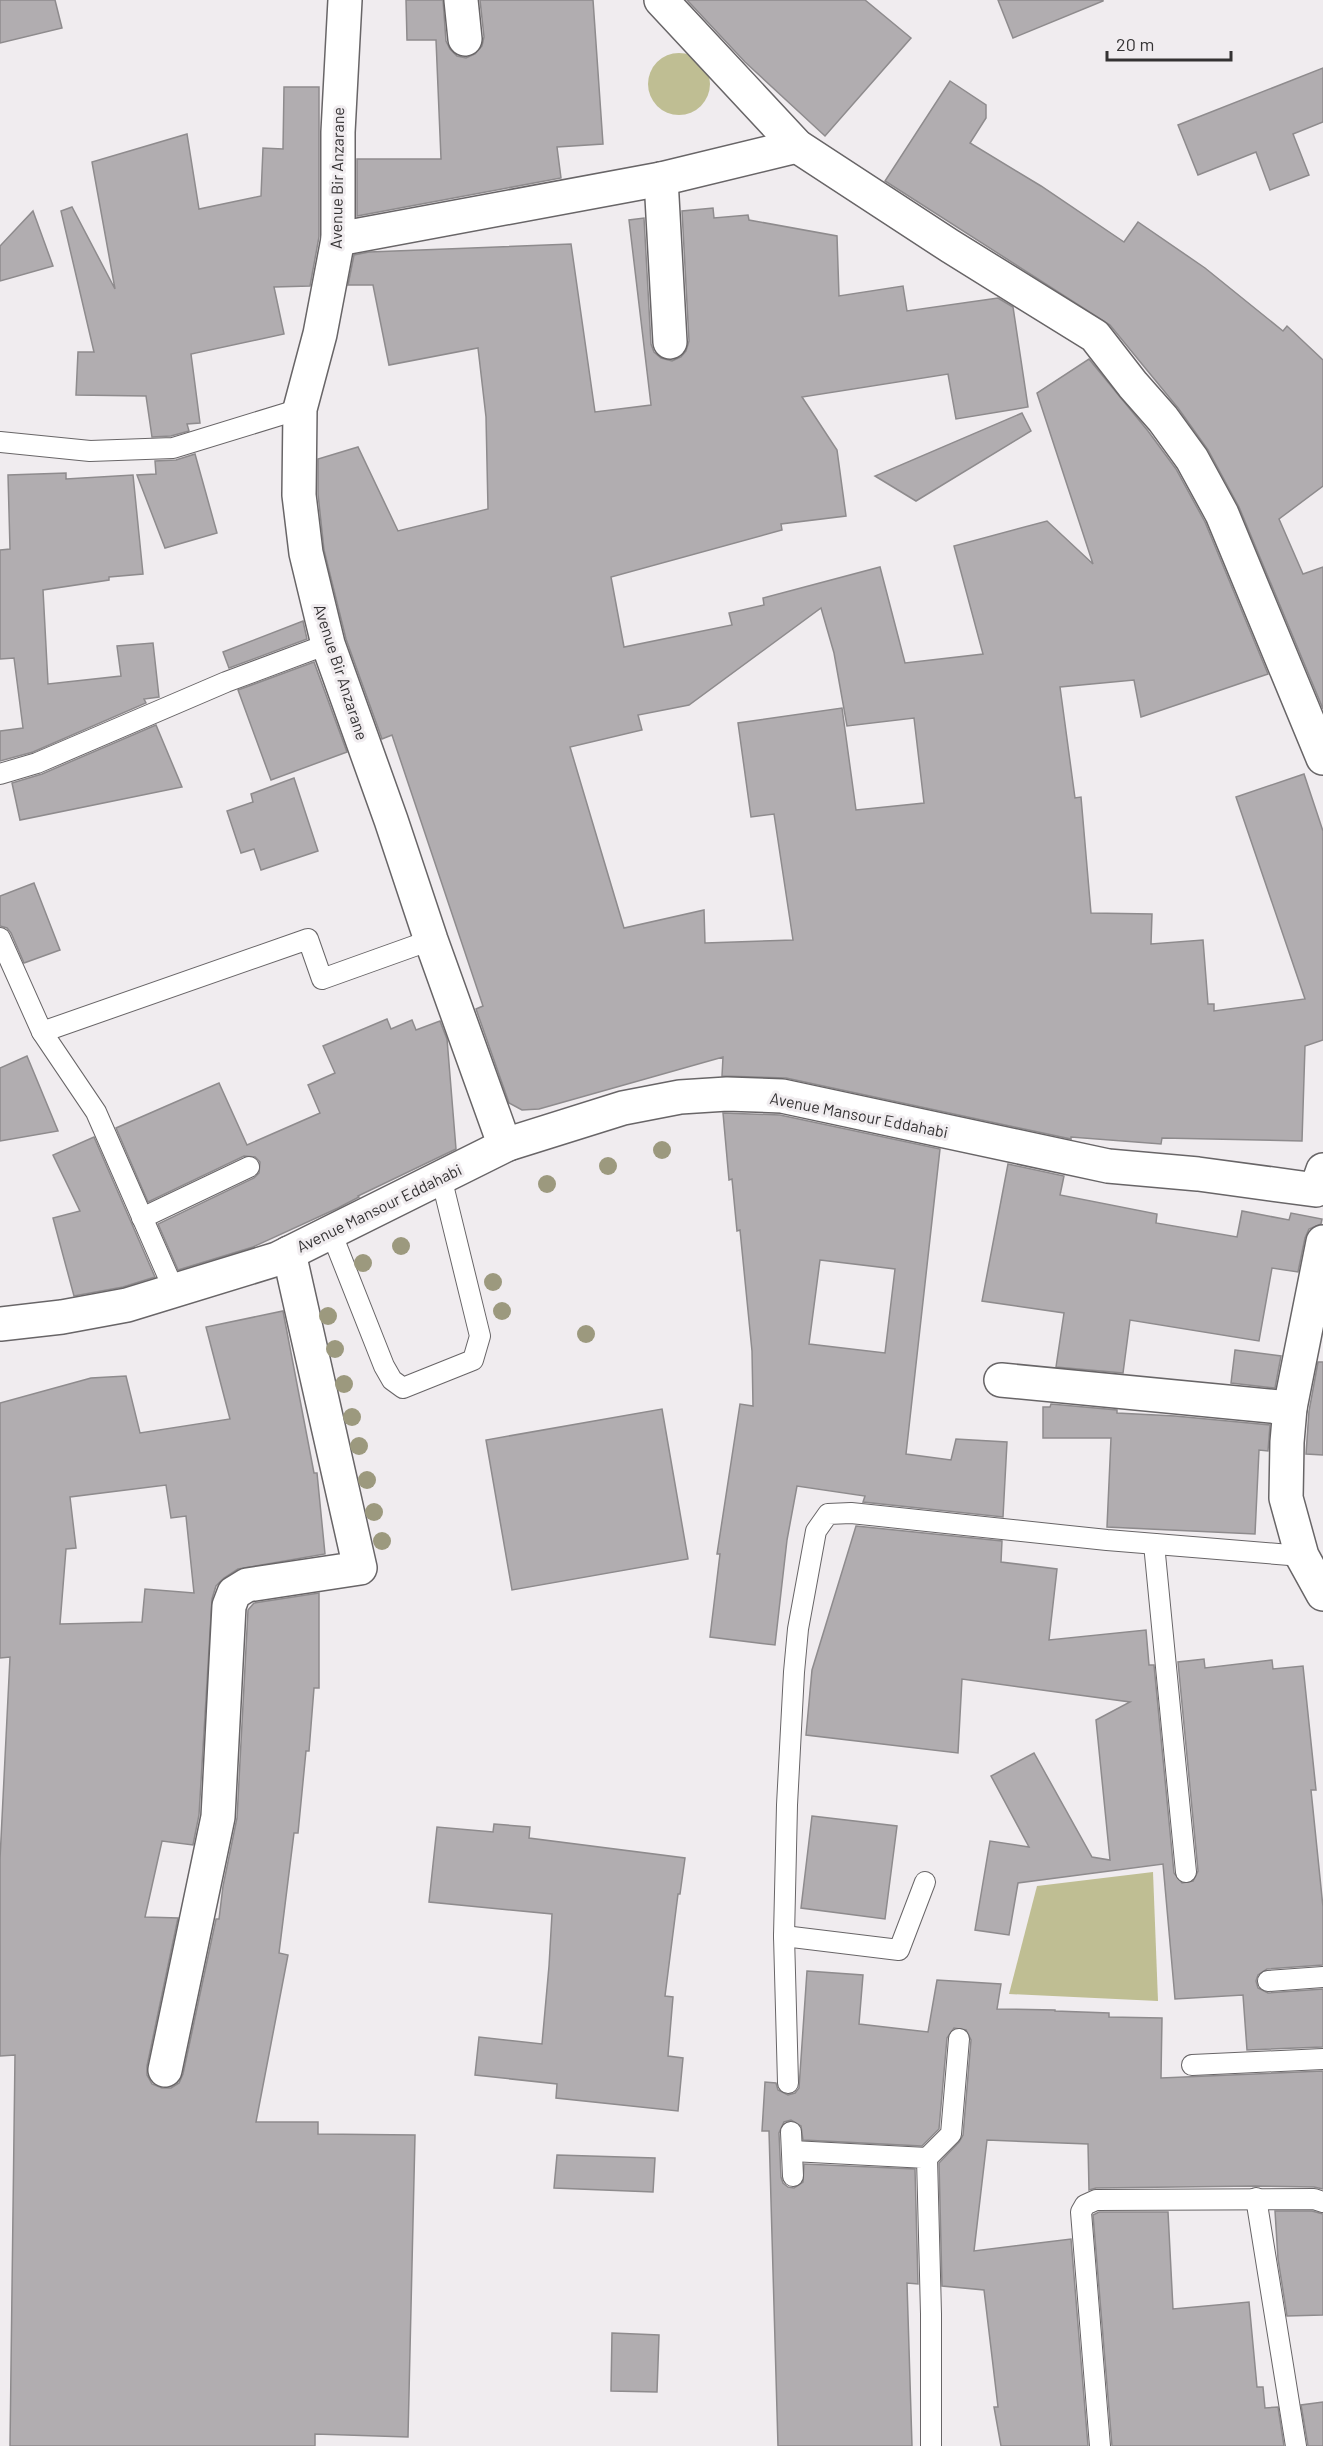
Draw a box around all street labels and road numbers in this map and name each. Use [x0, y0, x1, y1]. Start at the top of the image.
street label: Avenue Bir Anzarane [326, 107, 347, 249]
street label: Avenue Bir Anzarane [311, 601, 372, 742]
street label: Avenue Mansour Eddahabi [768, 1088, 950, 1141]
street label: Avenue Mansour Eddahabi [293, 1159, 464, 1256]

